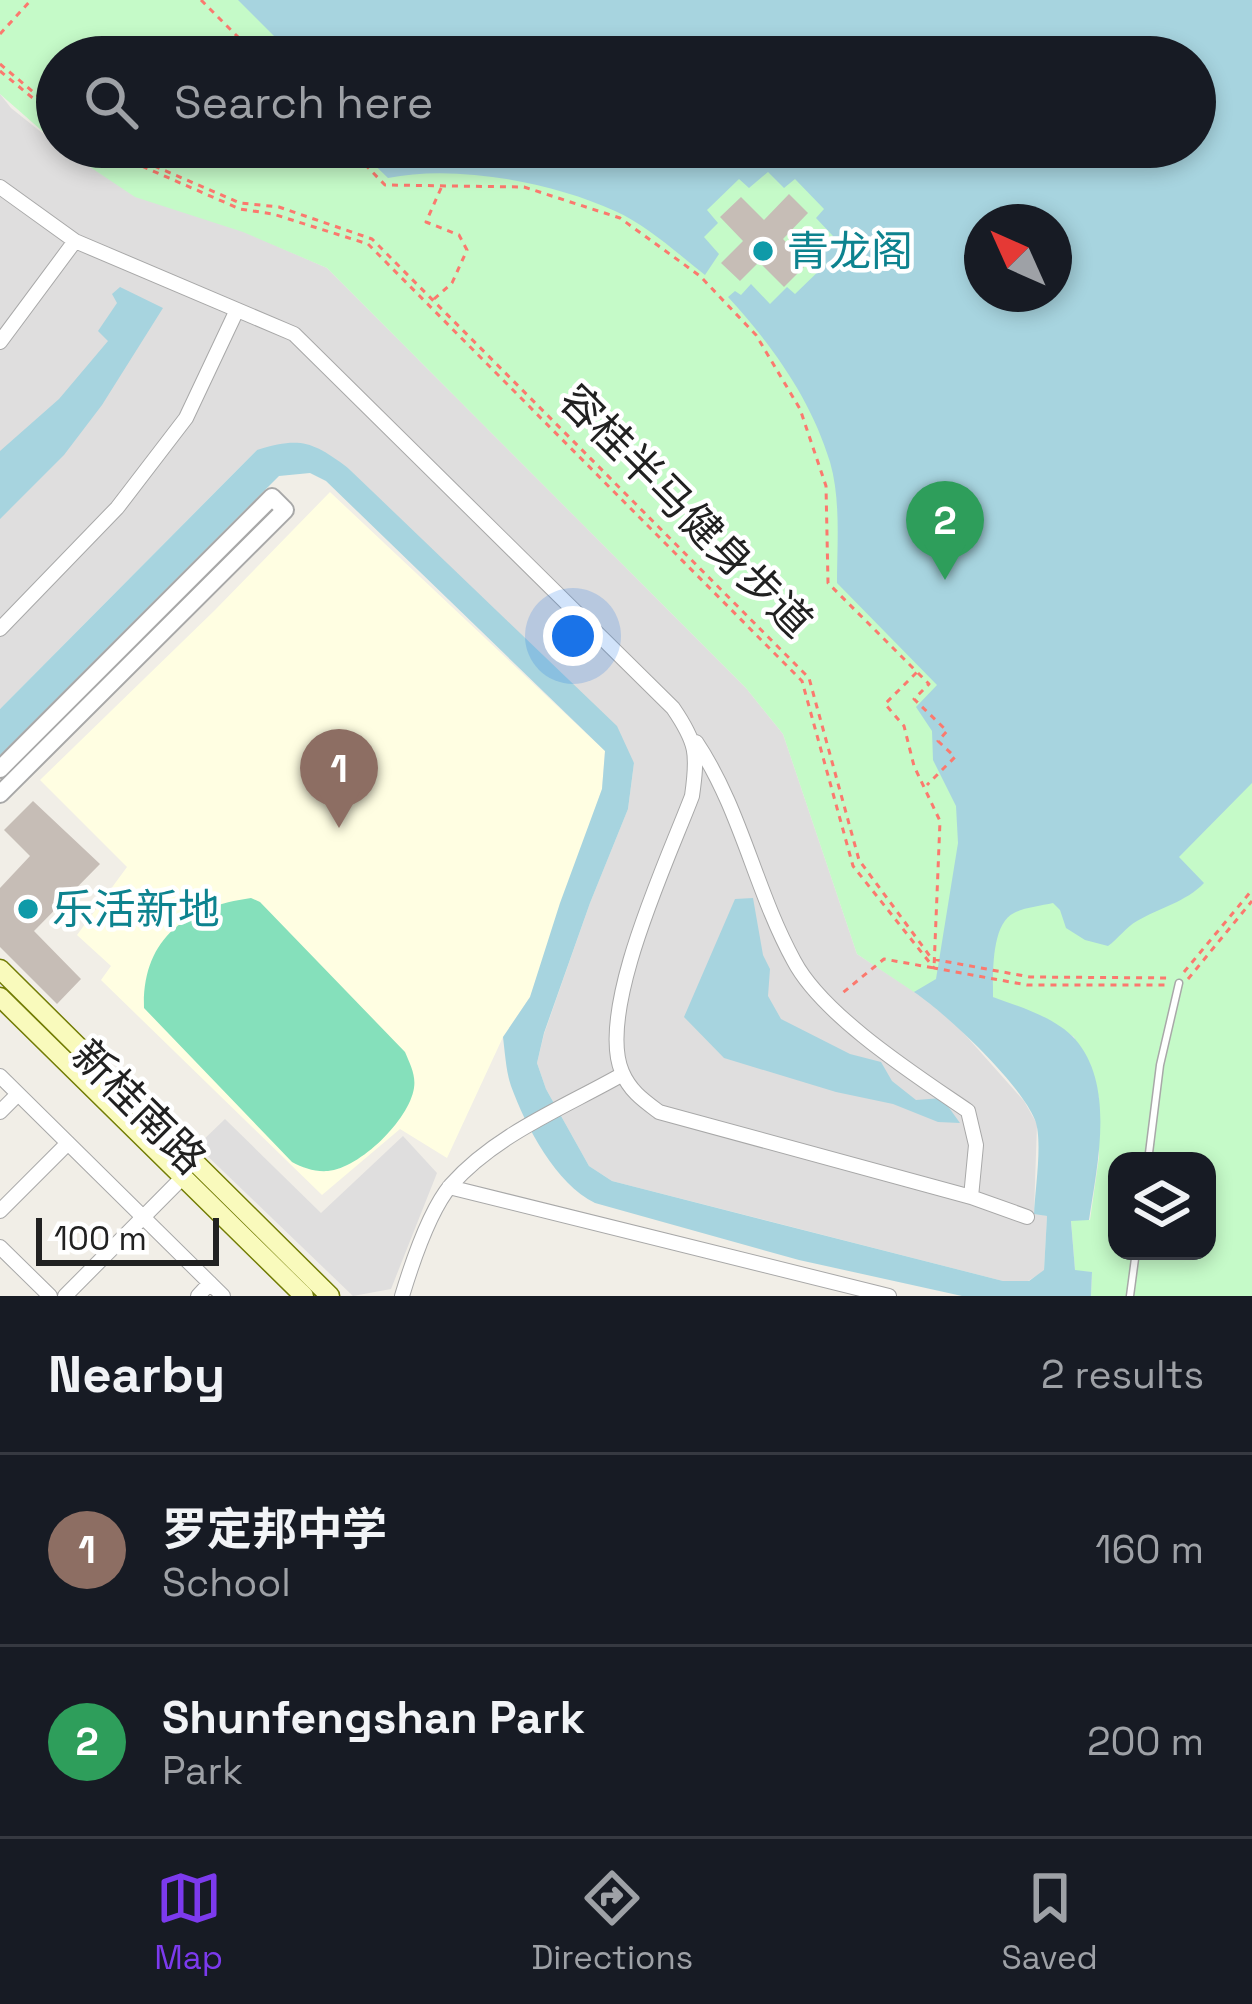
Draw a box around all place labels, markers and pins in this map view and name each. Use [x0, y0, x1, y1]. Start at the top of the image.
place label: 青龙阁 [787, 225, 913, 278]
marker: 青龙阁 [750, 238, 776, 264]
pin: 2 [906, 481, 984, 580]
pin: 1 [300, 729, 378, 828]
place label: 乐活新地 [52, 883, 220, 936]
marker: 乐活新地 [15, 896, 41, 922]

